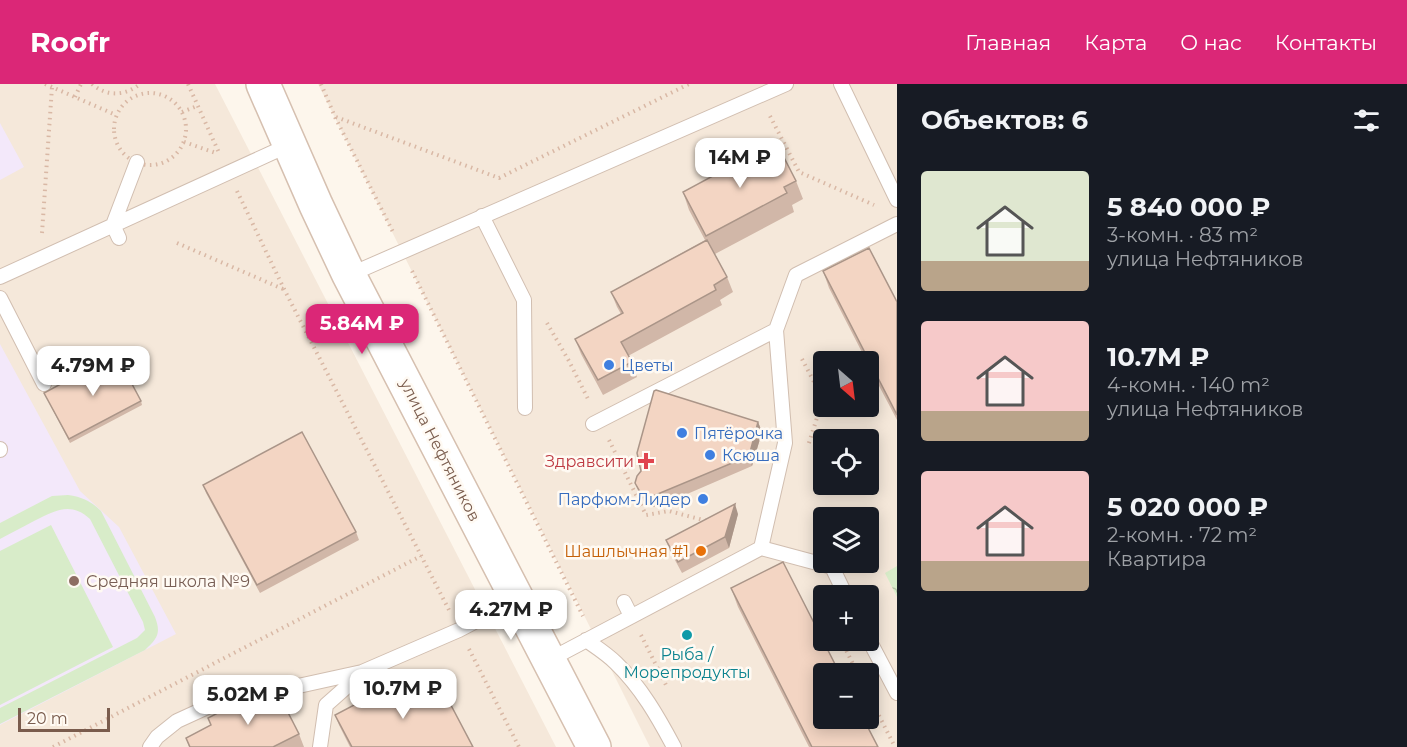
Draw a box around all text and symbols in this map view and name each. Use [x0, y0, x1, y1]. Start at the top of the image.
text: Roofr [30, 25, 110, 59]
text: Главная [965, 30, 1051, 55]
text: Карта [1084, 30, 1147, 55]
text: О нас [1180, 30, 1242, 55]
text: Контакты [1275, 30, 1377, 55]
text: Объектов: 6 [921, 104, 1088, 136]
icon: filters [1350, 104, 1383, 137]
pin: 14M ₽ [698, 138, 782, 189]
text: 14M ₽ [709, 145, 771, 169]
text: 5 840 000 ₽ [1107, 191, 1270, 223]
icon: home [969, 195, 1041, 267]
text: 3-комн. · 83 m² [1107, 223, 1258, 247]
text: улица Нефтяников [1107, 247, 1304, 271]
pin: 5.84M ₽ [307, 304, 417, 355]
text: 5.84M ₽ [320, 311, 404, 335]
text: 10.7M ₽ [1107, 341, 1209, 373]
icon: home [969, 345, 1041, 417]
pin: 4.79M ₽ [38, 346, 148, 397]
north arrow [813, 351, 879, 417]
map controls [813, 351, 879, 729]
text: 4.79M ₽ [51, 353, 135, 377]
place label: Цветы [621, 356, 674, 375]
marker: Цветы [602, 358, 616, 372]
text: 4-комн. · 140 m² [1107, 373, 1270, 397]
street label: улица Нефтяников [395, 375, 484, 524]
text: улица Нефтяников [1107, 397, 1304, 421]
place label: Пятёрочка [694, 424, 783, 443]
marker: Пятёрочка [675, 426, 689, 440]
button: locate [813, 429, 879, 495]
place label: Ксюша [722, 446, 780, 465]
marker: Ксюша [703, 448, 717, 462]
place label: Здравсити [545, 452, 634, 471]
marker: Здравсити [639, 454, 653, 468]
place label: Парфюм-Лидер [558, 490, 691, 509]
text: 5 020 000 ₽ [1107, 491, 1268, 523]
marker: Парфюм-Лидер [696, 492, 710, 506]
icon: home [969, 495, 1041, 567]
button: layers [813, 507, 879, 573]
text: 2-комн. · 72 m² [1107, 523, 1257, 547]
place label: Шашлычная #1 [564, 542, 689, 561]
marker: Шашлычная #1 [694, 544, 708, 558]
text: Квартира [1107, 547, 1207, 571]
place label: Средняя школа №9 [86, 572, 250, 591]
marker: Средняя школа №9 [67, 574, 81, 588]
button: + [813, 585, 879, 651]
pin: 4.27M ₽ [456, 590, 566, 641]
text: 4.27M ₽ [469, 597, 553, 621]
marker: Рыба / Морепродукты [680, 628, 694, 642]
place label: Рыба / Морепродукты [624, 645, 750, 682]
button: − [813, 663, 879, 729]
pin: 10.7M ₽ [348, 669, 458, 720]
pin: 5.02M ₽ [193, 675, 303, 726]
text: 10.7M ₽ [364, 676, 442, 700]
text: 5.02M ₽ [207, 682, 289, 706]
scale bar [18, 705, 110, 732]
text: 20 m [27, 709, 68, 728]

